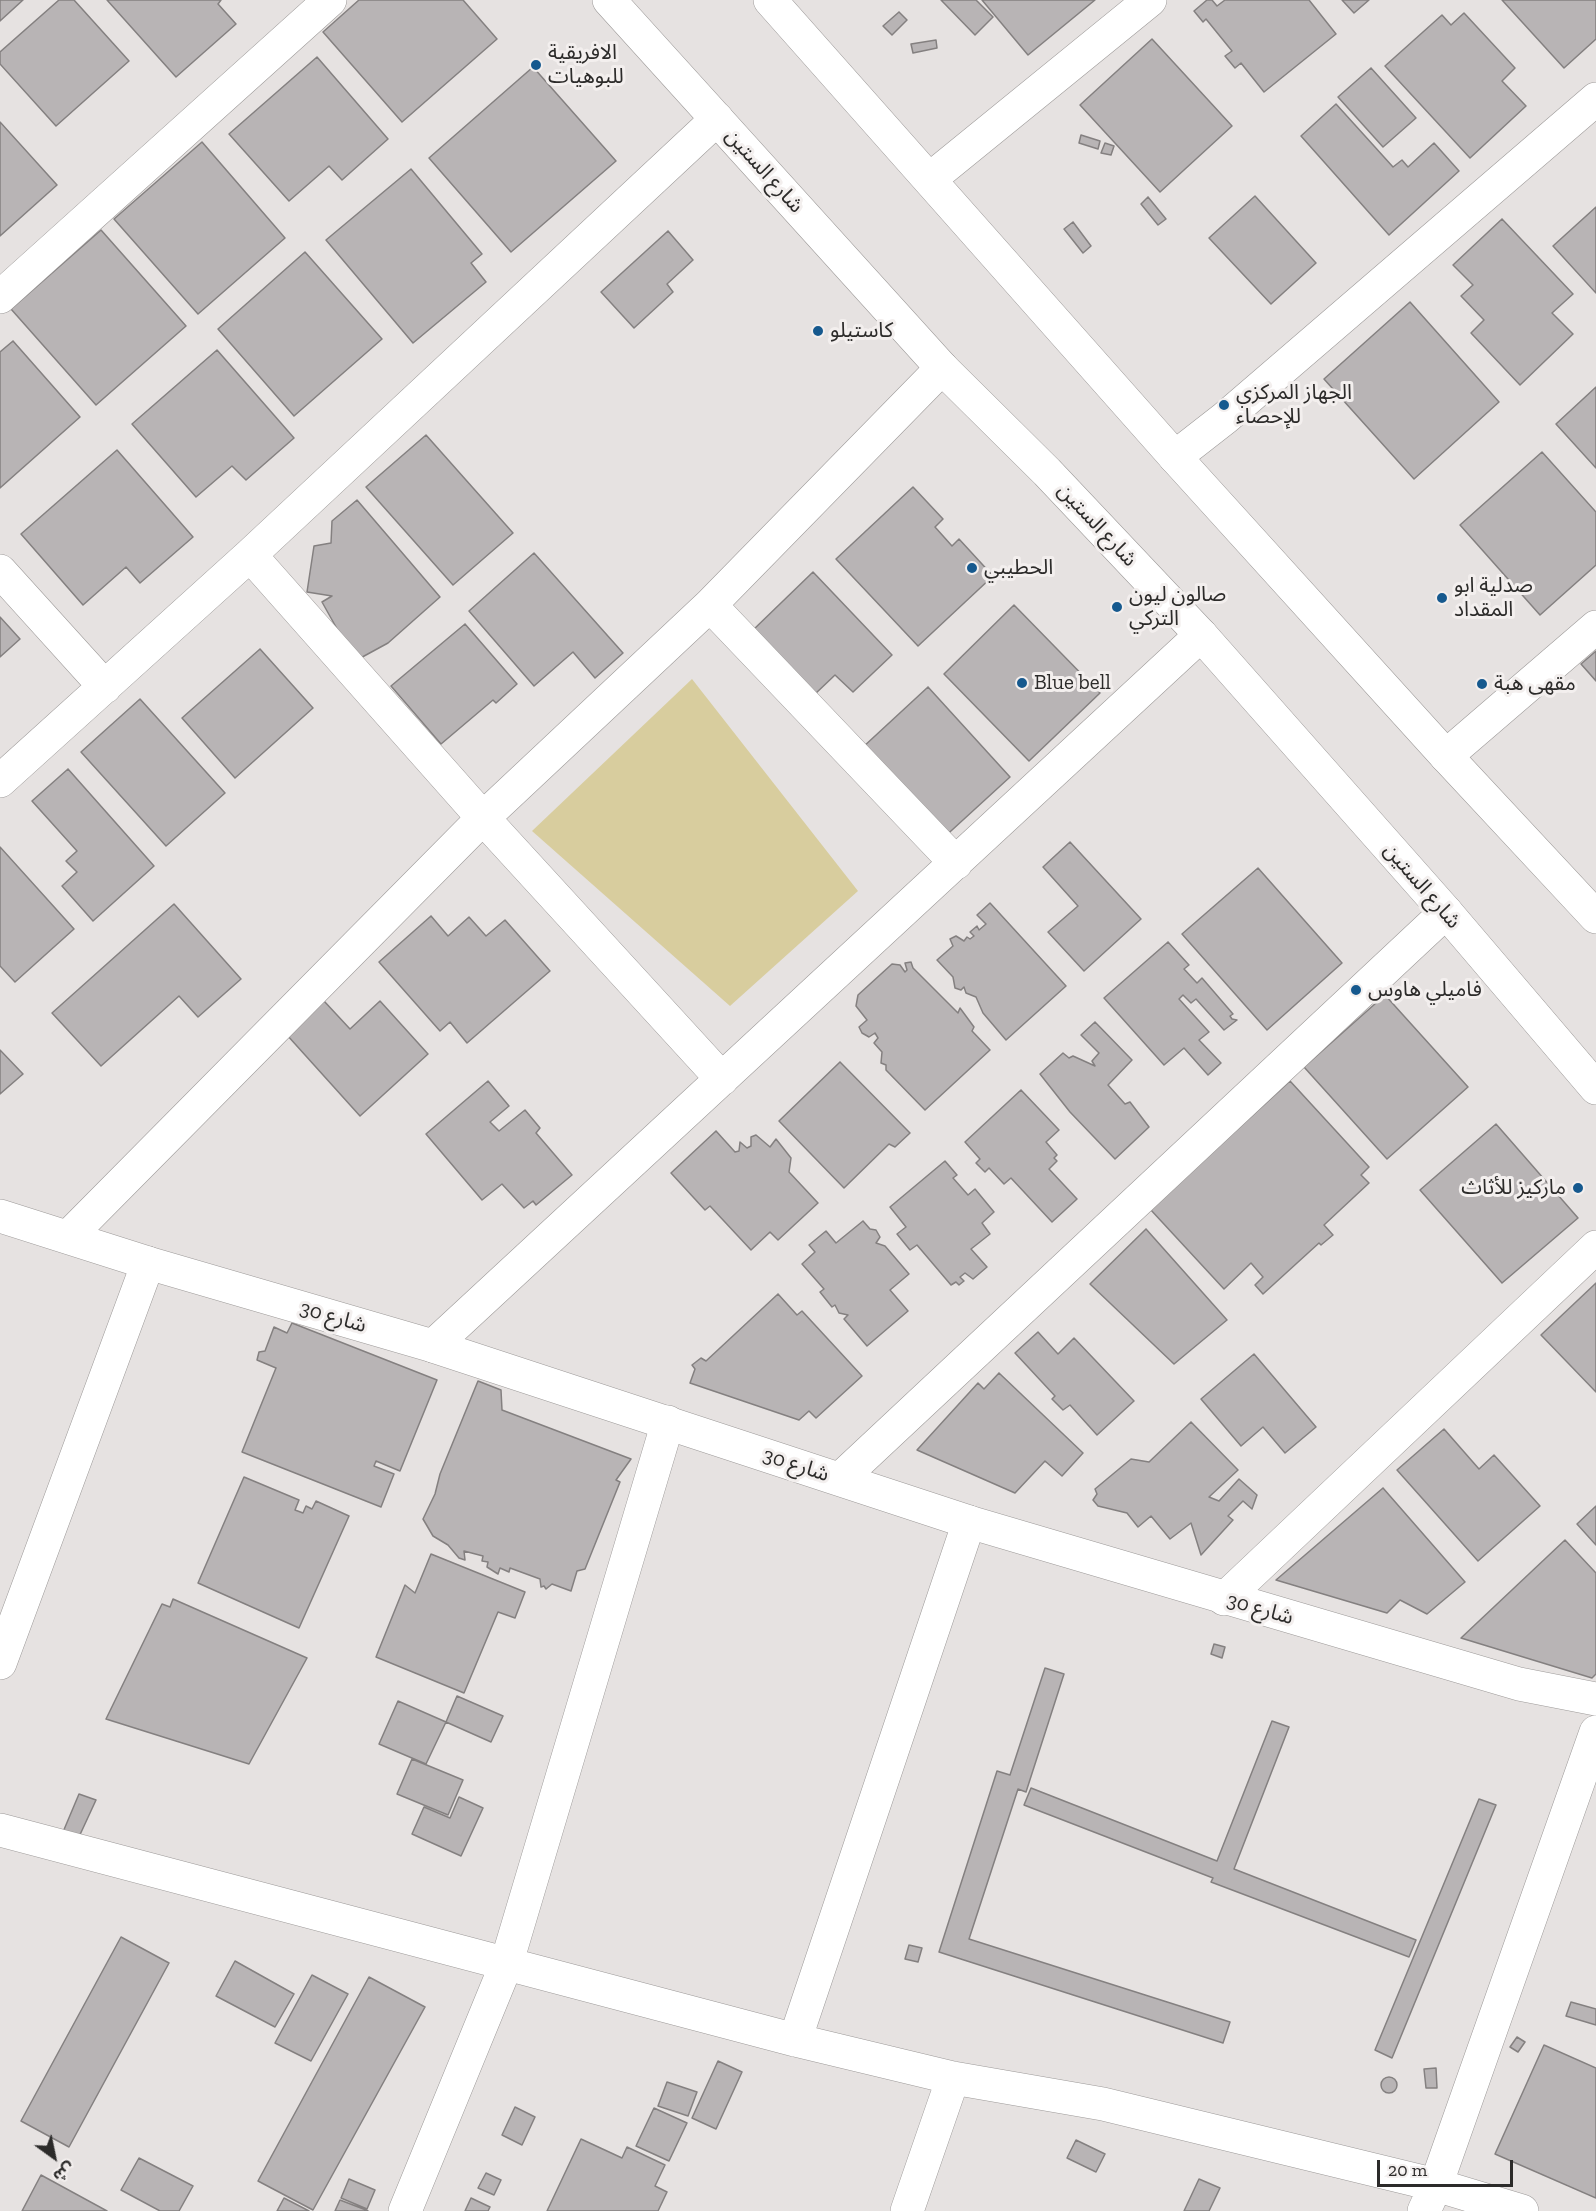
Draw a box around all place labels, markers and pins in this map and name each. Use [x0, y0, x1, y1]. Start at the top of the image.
place label: الافريقية للبوهيات [548, 40, 624, 90]
marker: الافريقية للبوهيات [529, 58, 543, 72]
place label: كاستيلو [830, 318, 893, 344]
marker: كاستيلو [811, 324, 825, 338]
place label: الجهاز المركزي للإحصاء [1236, 380, 1352, 430]
marker: الجهاز المركزي للإحصاء [1217, 398, 1231, 412]
place label: الحطيبي [984, 555, 1053, 581]
marker: الحطيبي [965, 561, 979, 575]
place label: صدلية ابو المقداد [1454, 573, 1533, 623]
place label: صالون ليون التركي [1129, 582, 1226, 632]
marker: صدلية ابو المقداد [1435, 591, 1449, 605]
marker: صالون ليون التركي [1110, 600, 1124, 614]
place label: Blue bell [1034, 670, 1111, 696]
place label: مقهى هبة [1494, 671, 1576, 697]
marker: Blue bell [1015, 676, 1029, 690]
marker: مقهى هبة [1475, 677, 1489, 691]
place label: فاميلي هاوس [1368, 977, 1482, 1003]
marker: فاميلي هاوس [1349, 983, 1363, 997]
place label: ماركيز للأثاث [1461, 1175, 1566, 1201]
marker: ماركيز للأثاث [1571, 1181, 1585, 1195]

